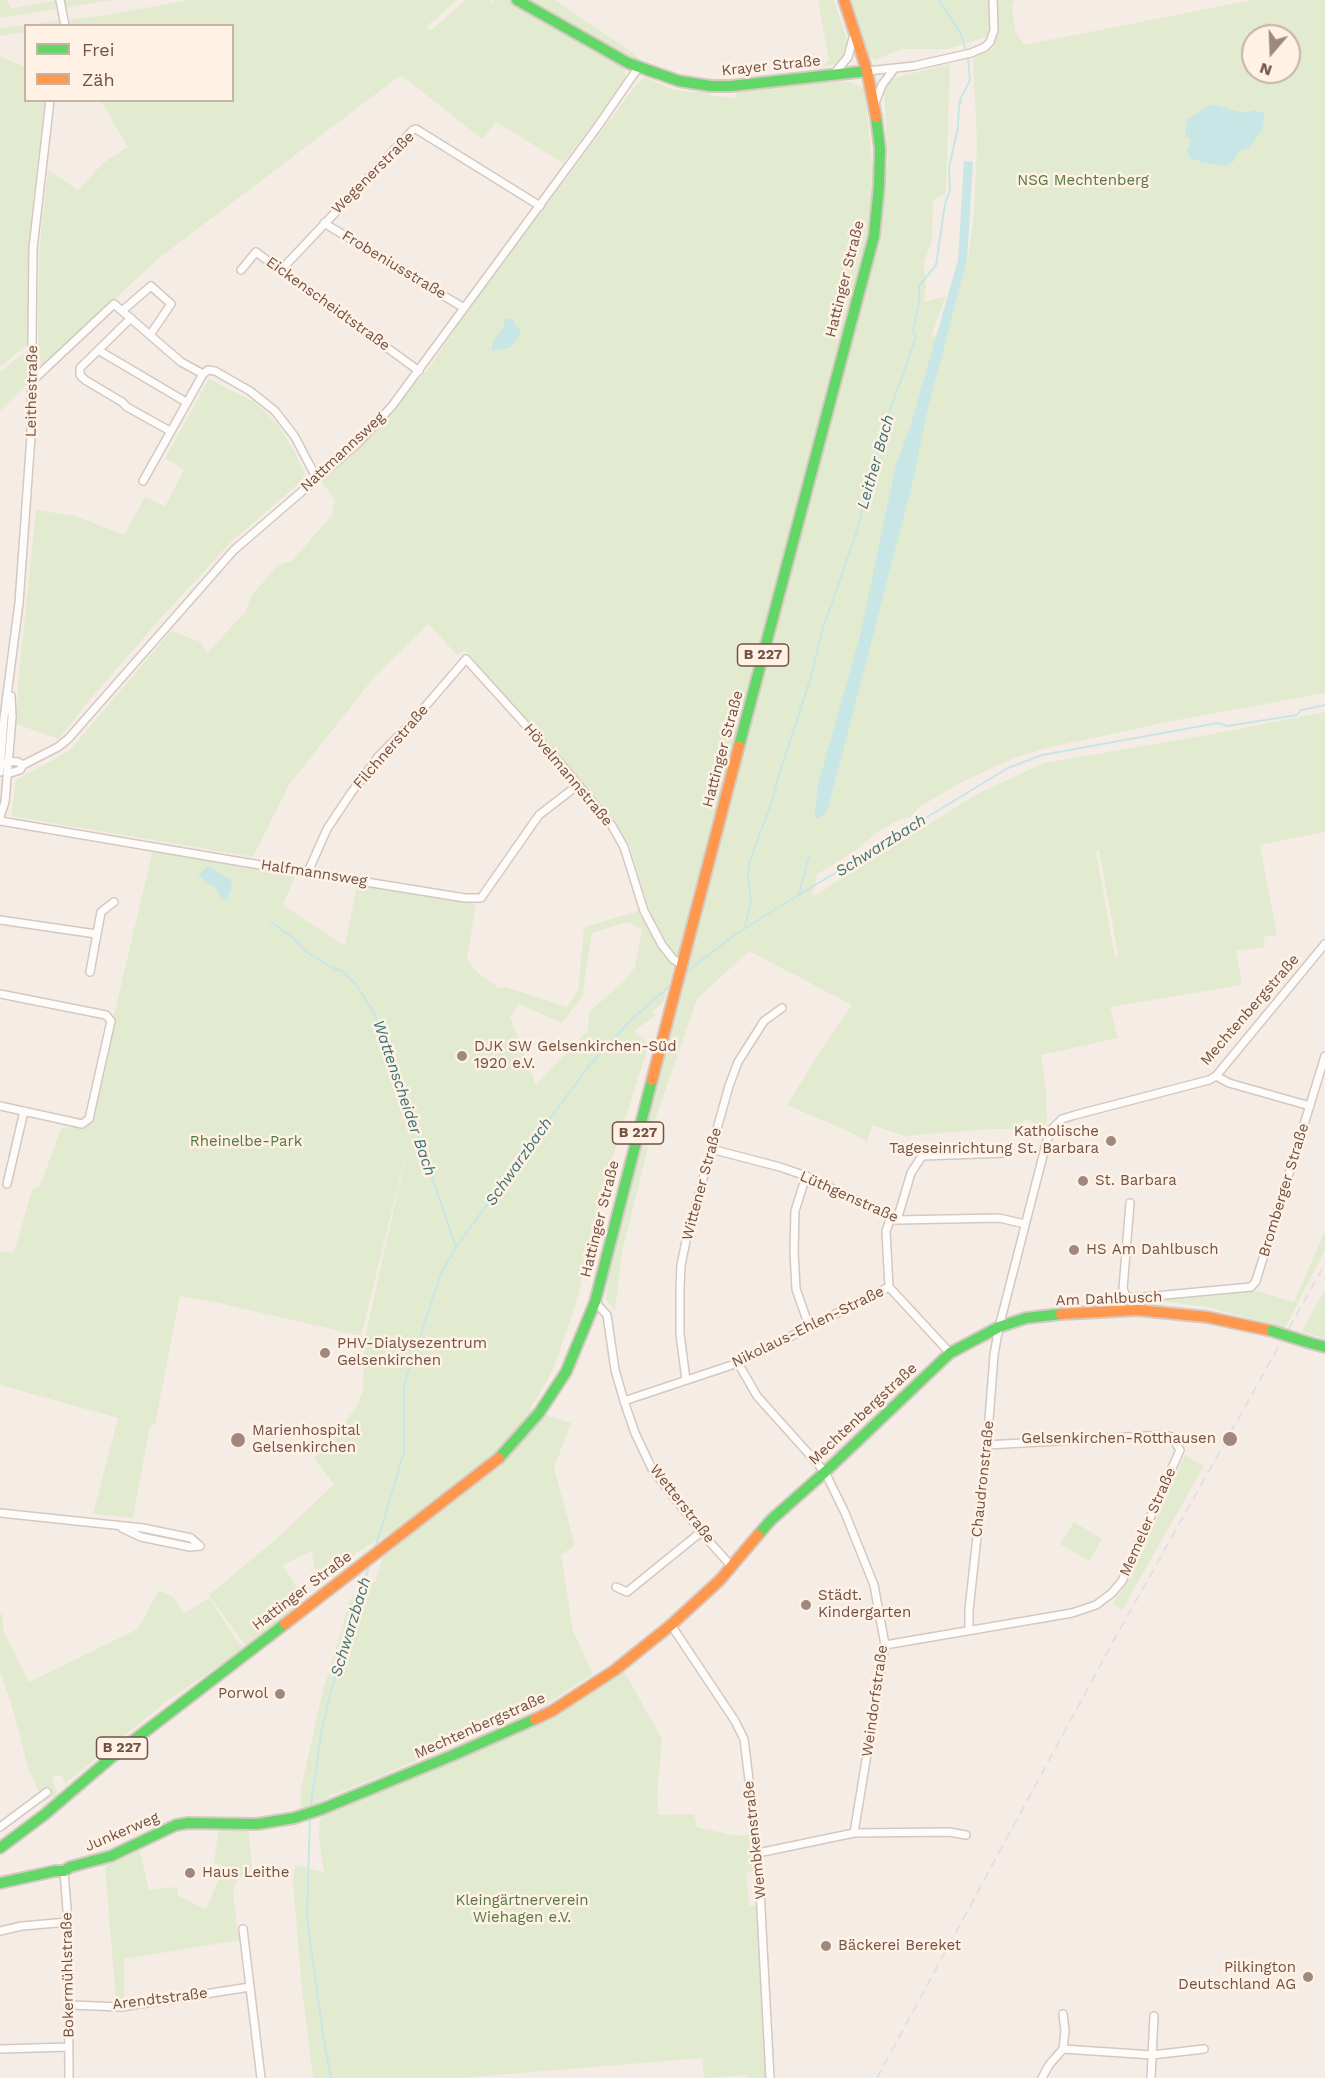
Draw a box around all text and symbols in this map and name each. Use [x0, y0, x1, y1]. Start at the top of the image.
legend [24, 24, 234, 102]
north arrow [1241, 24, 1301, 84]
text: Frei [82, 39, 114, 60]
street label: Krayer Straße [721, 52, 821, 80]
text: N [1257, 59, 1274, 81]
text: Zäh [82, 69, 115, 90]
street label: Wegenerstraße [328, 128, 418, 218]
park label: NSG Mechtenberg [1017, 172, 1149, 190]
street label: Hattinger Straße [822, 219, 868, 339]
street label: Frobeniusstraße [339, 227, 449, 303]
street label: Eickenscheidtstraße [263, 253, 393, 355]
street label: Leithestraße [22, 345, 42, 437]
street label: Nattmannsweg [297, 408, 389, 496]
water label: Leither Bach [853, 413, 899, 511]
road number: B 227 [738, 644, 789, 666]
street label: Hattinger Straße [699, 689, 747, 809]
street label: Filchnerstraße [350, 701, 432, 793]
street label: Hövelmannstraße [520, 720, 616, 830]
water label: Schwarzbach [832, 811, 930, 881]
street label: Halfmannsweg [259, 856, 369, 890]
street label: Mechtenbergstraße [1197, 951, 1303, 1069]
water label: Wattenscheider Bach [368, 1018, 440, 1178]
place label: DJK SW Gelsenkirchen-Süd 1920 e.V. [474, 1038, 677, 1073]
marker: DJK SW Gelsenkirchen-Süd 1920 e.V. [455, 1049, 469, 1063]
water label: Schwarzbach [482, 1114, 556, 1210]
street label: Bromberger Straße [1255, 1121, 1313, 1259]
road number: B 227 [612, 1122, 664, 1144]
place label: Katholische Tageseinrichtung St. Barbara [889, 1123, 1099, 1158]
street label: Wittener Straße [678, 1126, 726, 1242]
park label: Rheinelbe-Park [190, 1133, 302, 1151]
marker: Katholische Tageseinrichtung St. Barbara [1104, 1134, 1118, 1148]
street label: Hattinger Straße [577, 1159, 623, 1279]
street label: Lüthgenstraße [797, 1167, 901, 1227]
place label: St. Barbara [1095, 1172, 1177, 1190]
marker: St. Barbara [1076, 1174, 1090, 1188]
place label: HS Am Dahlbusch [1086, 1241, 1218, 1259]
marker: HS Am Dahlbusch [1067, 1243, 1081, 1257]
street label: Nikolaus-Ehlen-Straße [729, 1282, 887, 1372]
street label: Am Dahlbusch [1055, 1288, 1163, 1310]
place label: PHV-Dialysezentrum Gelsenkirchen [337, 1335, 487, 1370]
marker: PHV-Dialysezentrum Gelsenkirchen [318, 1346, 332, 1360]
street label: Mechtenbergstraße [805, 1359, 921, 1469]
street label: Chaudronstraße [968, 1420, 998, 1538]
place label: Marienhospital Gelsenkirchen [252, 1422, 360, 1457]
place label: Gelsenkirchen-Rotthausen [1021, 1430, 1216, 1448]
marker: Gelsenkirchen-Rotthausen [1221, 1430, 1239, 1448]
marker: Marienhospital Gelsenkirchen [229, 1431, 247, 1449]
street label: Wetterstraße [646, 1461, 718, 1547]
street label: Memeler Straße [1116, 1465, 1180, 1579]
street label: Hattinger Straße [249, 1548, 355, 1634]
water label: Schwarzbach [327, 1575, 375, 1679]
place label: Städt. Kindergarten [818, 1587, 911, 1622]
marker: Städt. Kindergarten [799, 1598, 813, 1612]
street label: Weindorfstraße [858, 1644, 892, 1758]
place label: Porwol [218, 1685, 268, 1703]
marker: Porwol [273, 1687, 287, 1701]
street label: Mechtenbergstraße [412, 1689, 548, 1763]
road number: B 227 [96, 1737, 148, 1759]
street label: Wembkenstraße [740, 1780, 770, 1900]
street label: Junkerweg [82, 1808, 162, 1856]
place label: Haus Leithe [202, 1864, 289, 1882]
marker: Haus Leithe [183, 1866, 197, 1880]
park label: Kleingärtnerverein Wiehagen e.V. [455, 1892, 589, 1927]
street label: Bokermühlstraße [58, 1912, 78, 2038]
place label: Bäckerei Bereket [838, 1937, 961, 1955]
marker: Bäckerei Bereket [819, 1939, 833, 1953]
place label: Pilkington Deutschland AG [1178, 1959, 1296, 1994]
marker: Pilkington Deutschland AG [1301, 1970, 1315, 1984]
street label: Arendtstraße [111, 1984, 209, 2014]

